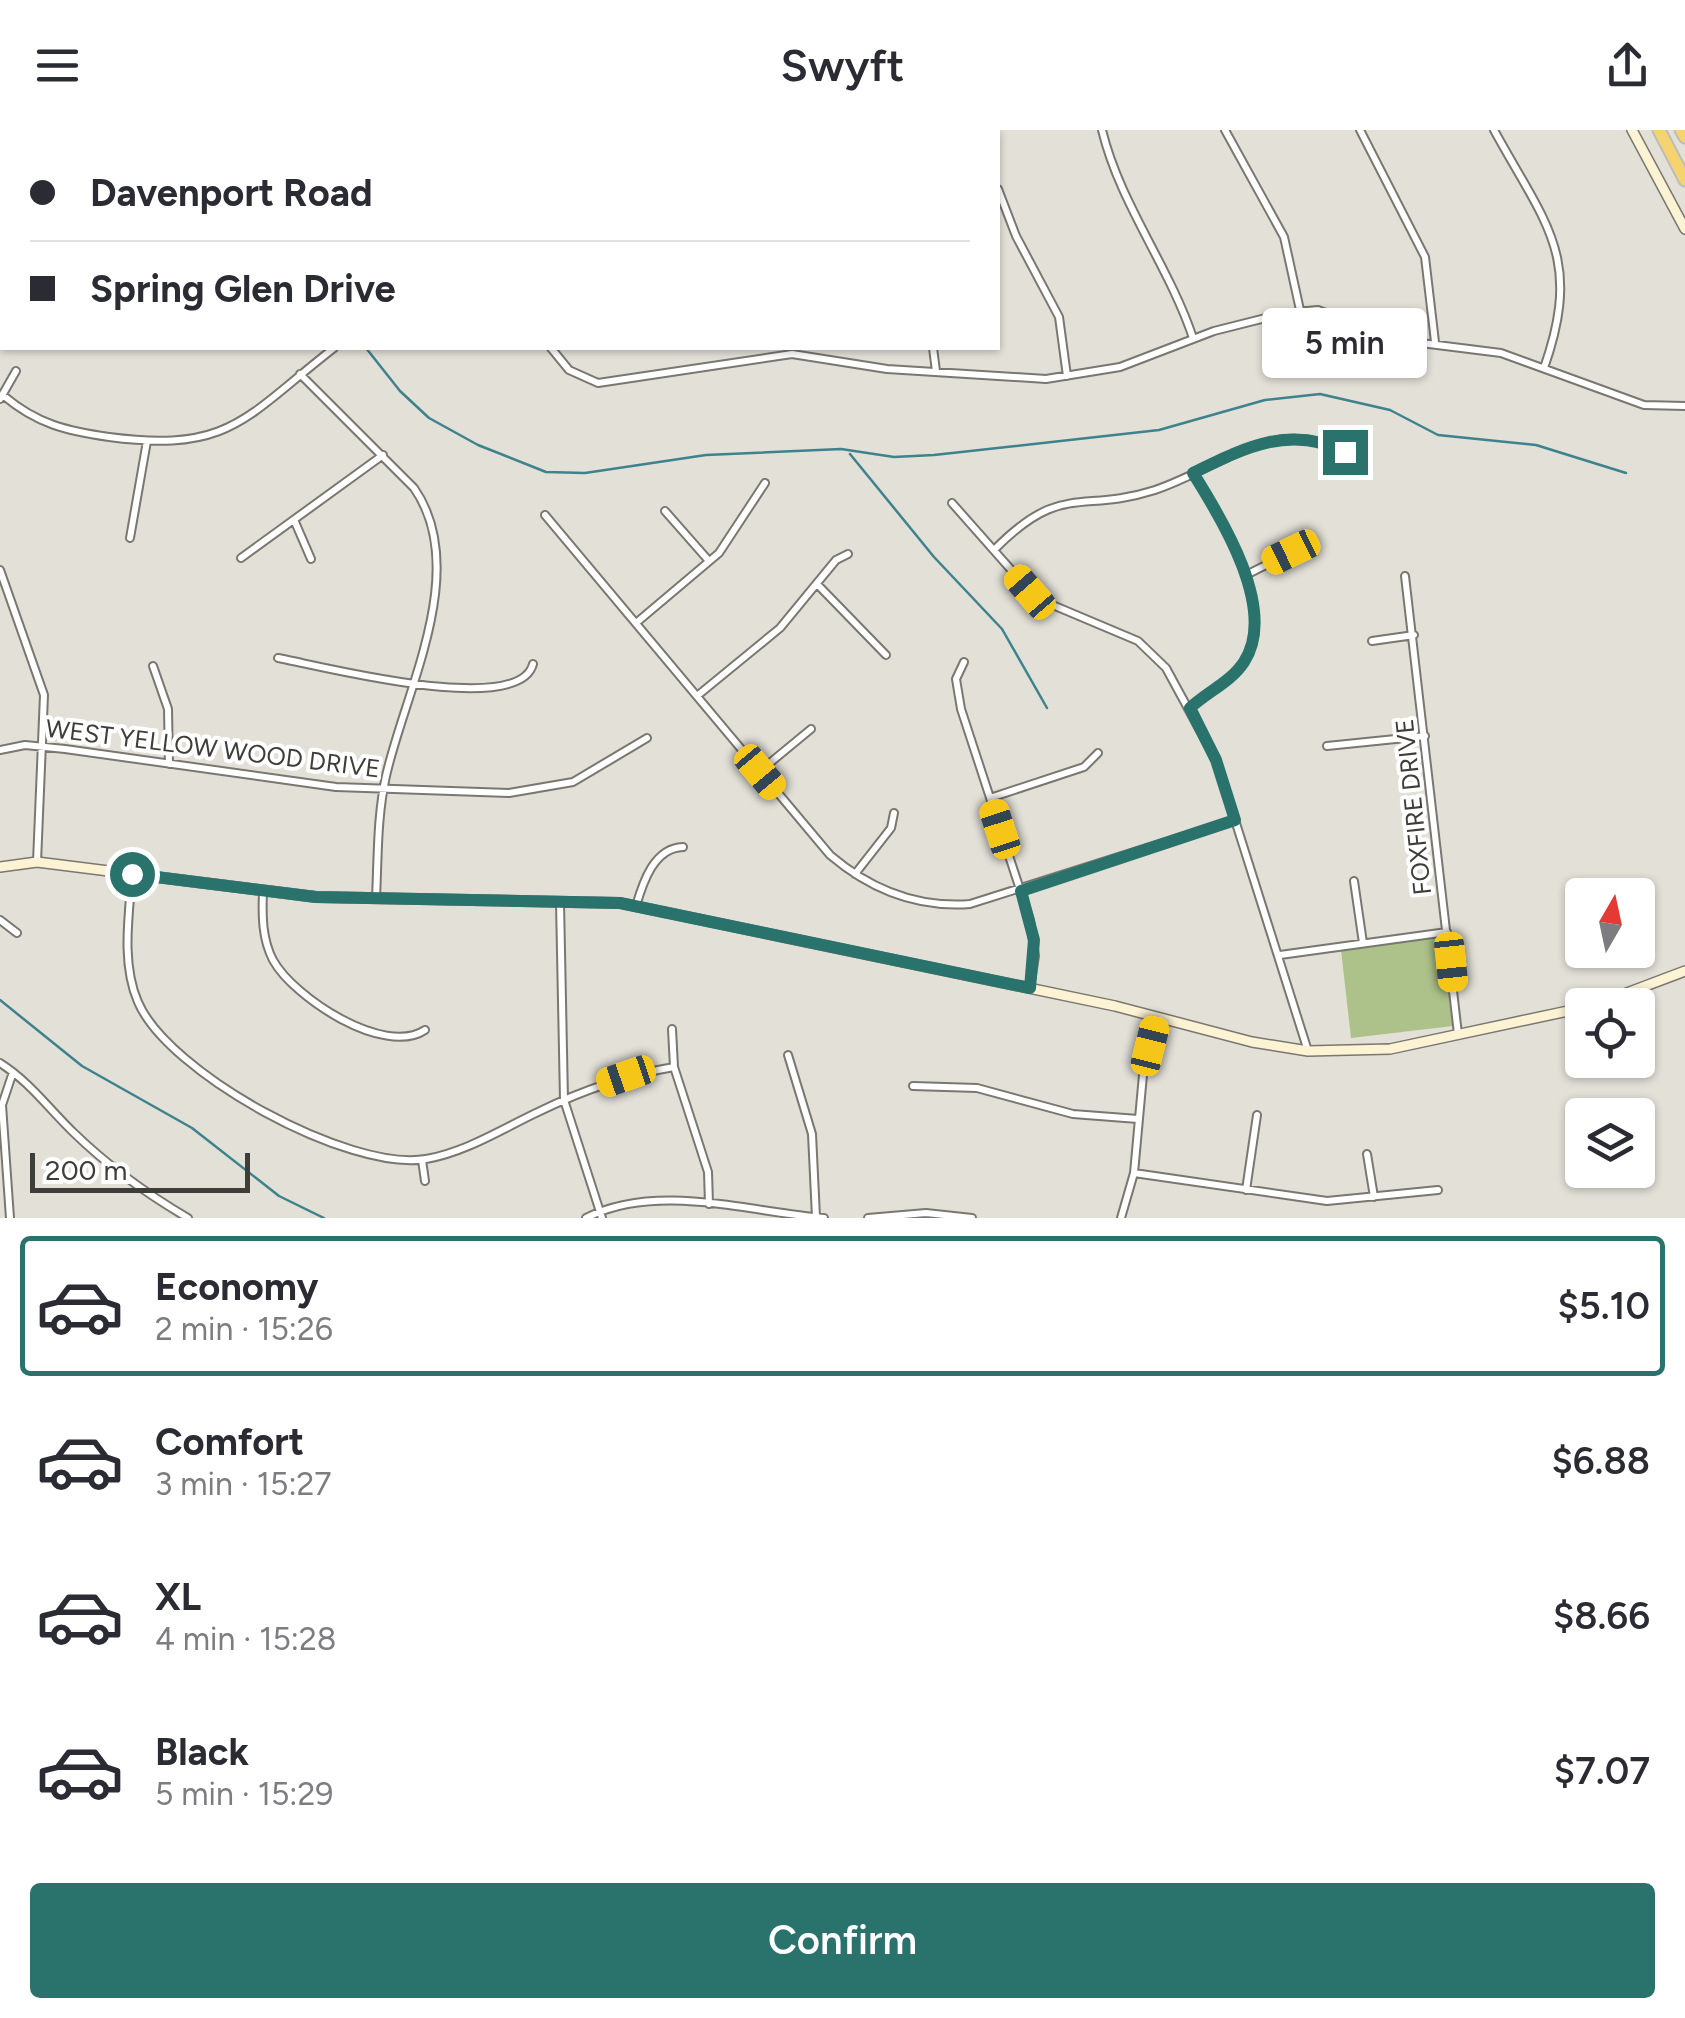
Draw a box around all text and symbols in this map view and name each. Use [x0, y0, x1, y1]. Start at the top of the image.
icon: menu [30, 38, 85, 93]
text: Swyft [780, 38, 905, 92]
icon: share [1600, 38, 1655, 93]
text: Davenport Road [90, 170, 373, 216]
text: Spring Glen Drive [90, 266, 396, 312]
callout: 5 min [1262, 307, 1428, 377]
text: 5 min [1305, 324, 1384, 362]
route end [1323, 430, 1368, 475]
car [1257, 525, 1325, 579]
car [999, 560, 1061, 624]
street label: WEST YELLOW WOOD DRIVE [44, 713, 382, 783]
street label: FOXFIRE DRIVE [1389, 717, 1437, 897]
car [729, 739, 791, 805]
car [976, 796, 1024, 862]
route start [110, 852, 155, 897]
north arrow [1565, 878, 1655, 968]
map controls [1565, 878, 1655, 1188]
car [1433, 931, 1469, 993]
button: locate [1565, 988, 1655, 1078]
car [1128, 1013, 1172, 1079]
car [593, 1052, 659, 1100]
button: layers [1565, 1098, 1655, 1188]
scale bar [30, 1148, 250, 1192]
text: 200 m [45, 1153, 127, 1187]
icon: car [35, 1261, 125, 1351]
text: Economy [155, 1264, 318, 1310]
text: $5.10 [1558, 1283, 1650, 1329]
text: 2 min · 15:26 [155, 1310, 333, 1348]
icon: car [35, 1416, 125, 1506]
text: Comfort [155, 1419, 304, 1465]
text: $6.88 [1552, 1438, 1650, 1484]
text: 3 min · 15:27 [155, 1465, 332, 1503]
icon: car [35, 1571, 125, 1661]
text: XL [155, 1574, 201, 1620]
text: $8.66 [1553, 1593, 1650, 1639]
text: 4 min · 15:28 [155, 1620, 336, 1658]
icon: car [35, 1726, 125, 1816]
text: Black [155, 1729, 249, 1775]
text: $7.07 [1554, 1748, 1650, 1794]
text: 5 min · 15:29 [155, 1775, 333, 1813]
button: Confirm [30, 1883, 1655, 1998]

